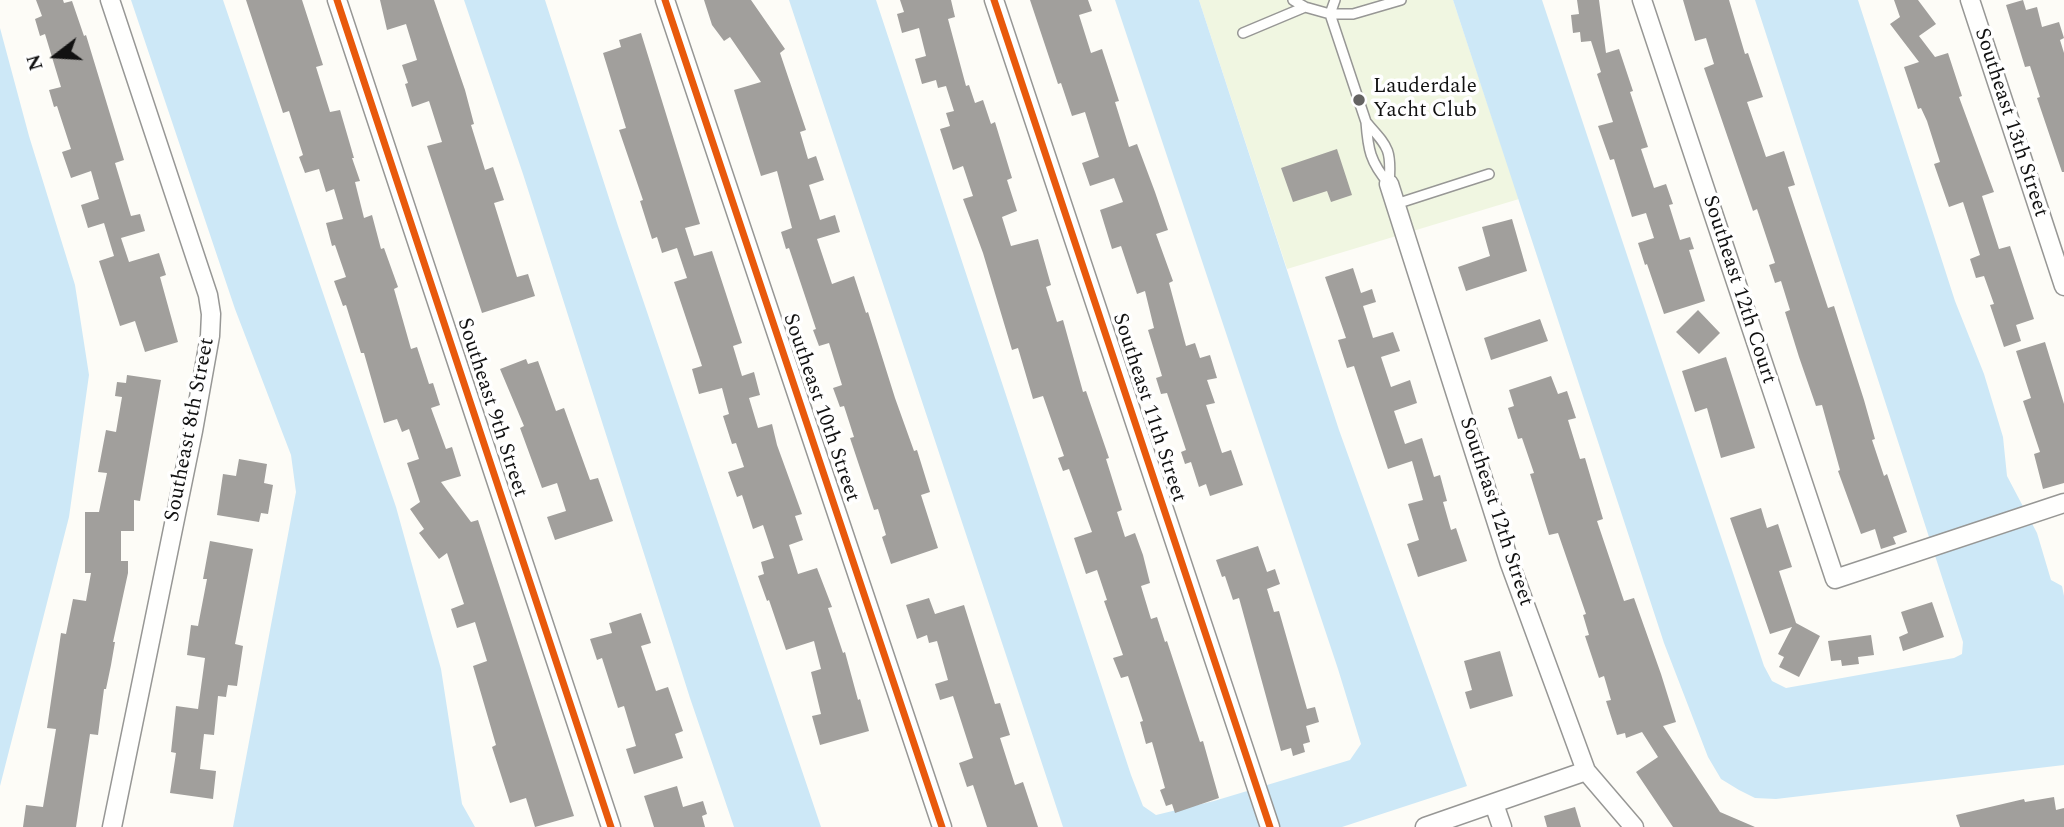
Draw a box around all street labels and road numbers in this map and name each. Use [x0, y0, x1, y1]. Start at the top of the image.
street label: Southeast 13th Street [1968, 25, 2052, 221]
street label: Southeast 12th Court [1696, 193, 1780, 387]
street label: Southeast 11th Street [1106, 310, 1190, 506]
street label: Southeast 10th Street [776, 311, 864, 505]
street label: Southeast 9th Street [450, 315, 532, 501]
street label: Southeast 8th Street [161, 336, 221, 524]
street label: Southeast 12th Street [1453, 414, 1537, 610]

